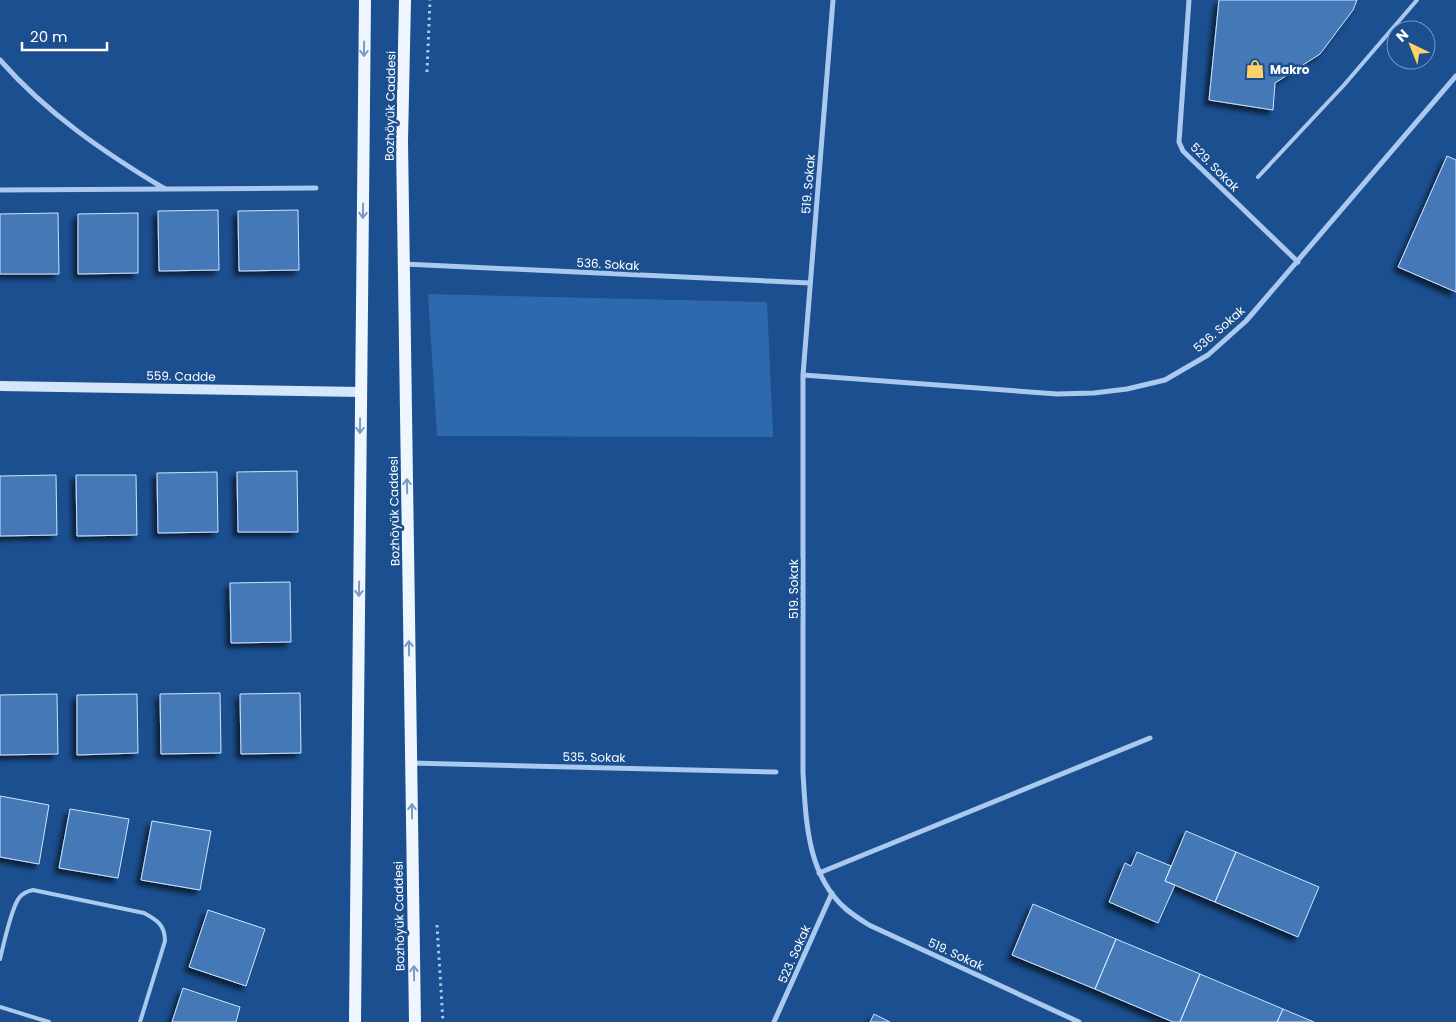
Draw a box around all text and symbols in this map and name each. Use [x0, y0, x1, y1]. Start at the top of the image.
scale bar [22, 20, 108, 52]
north arrow [1386, 20, 1436, 70]
text: N [1391, 25, 1413, 46]
text: 20 m [30, 26, 68, 47]
one-way arrow [359, 40, 369, 56]
street label: Bozhöyük Caddesi [381, 51, 399, 161]
shop icon: Makro [1244, 58, 1266, 80]
place label: Makro [1270, 61, 1310, 78]
street label: 529. Sokak [1187, 139, 1244, 196]
street label: 519. Sokak [797, 153, 819, 215]
one-way arrow [358, 203, 367, 219]
street label: 536. Sokak [576, 254, 641, 274]
street label: 536. Sokak [1190, 301, 1249, 356]
street label: 559. Cadde [146, 367, 216, 385]
one-way arrow [356, 418, 365, 434]
street label: Bozhöyük Caddesi [385, 456, 403, 566]
one-way arrow [402, 478, 412, 494]
street label: 519. Sokak [785, 558, 802, 619]
one-way arrow [354, 580, 364, 596]
one-way arrow [404, 641, 414, 657]
street label: 535. Sokak [562, 748, 626, 766]
one-way arrow [407, 803, 417, 820]
street label: Bozhöyük Caddesi [390, 861, 408, 971]
street label: 523. Sokak [774, 921, 815, 986]
street label: 519. Sokak [925, 934, 987, 975]
one-way arrow [409, 966, 419, 982]

